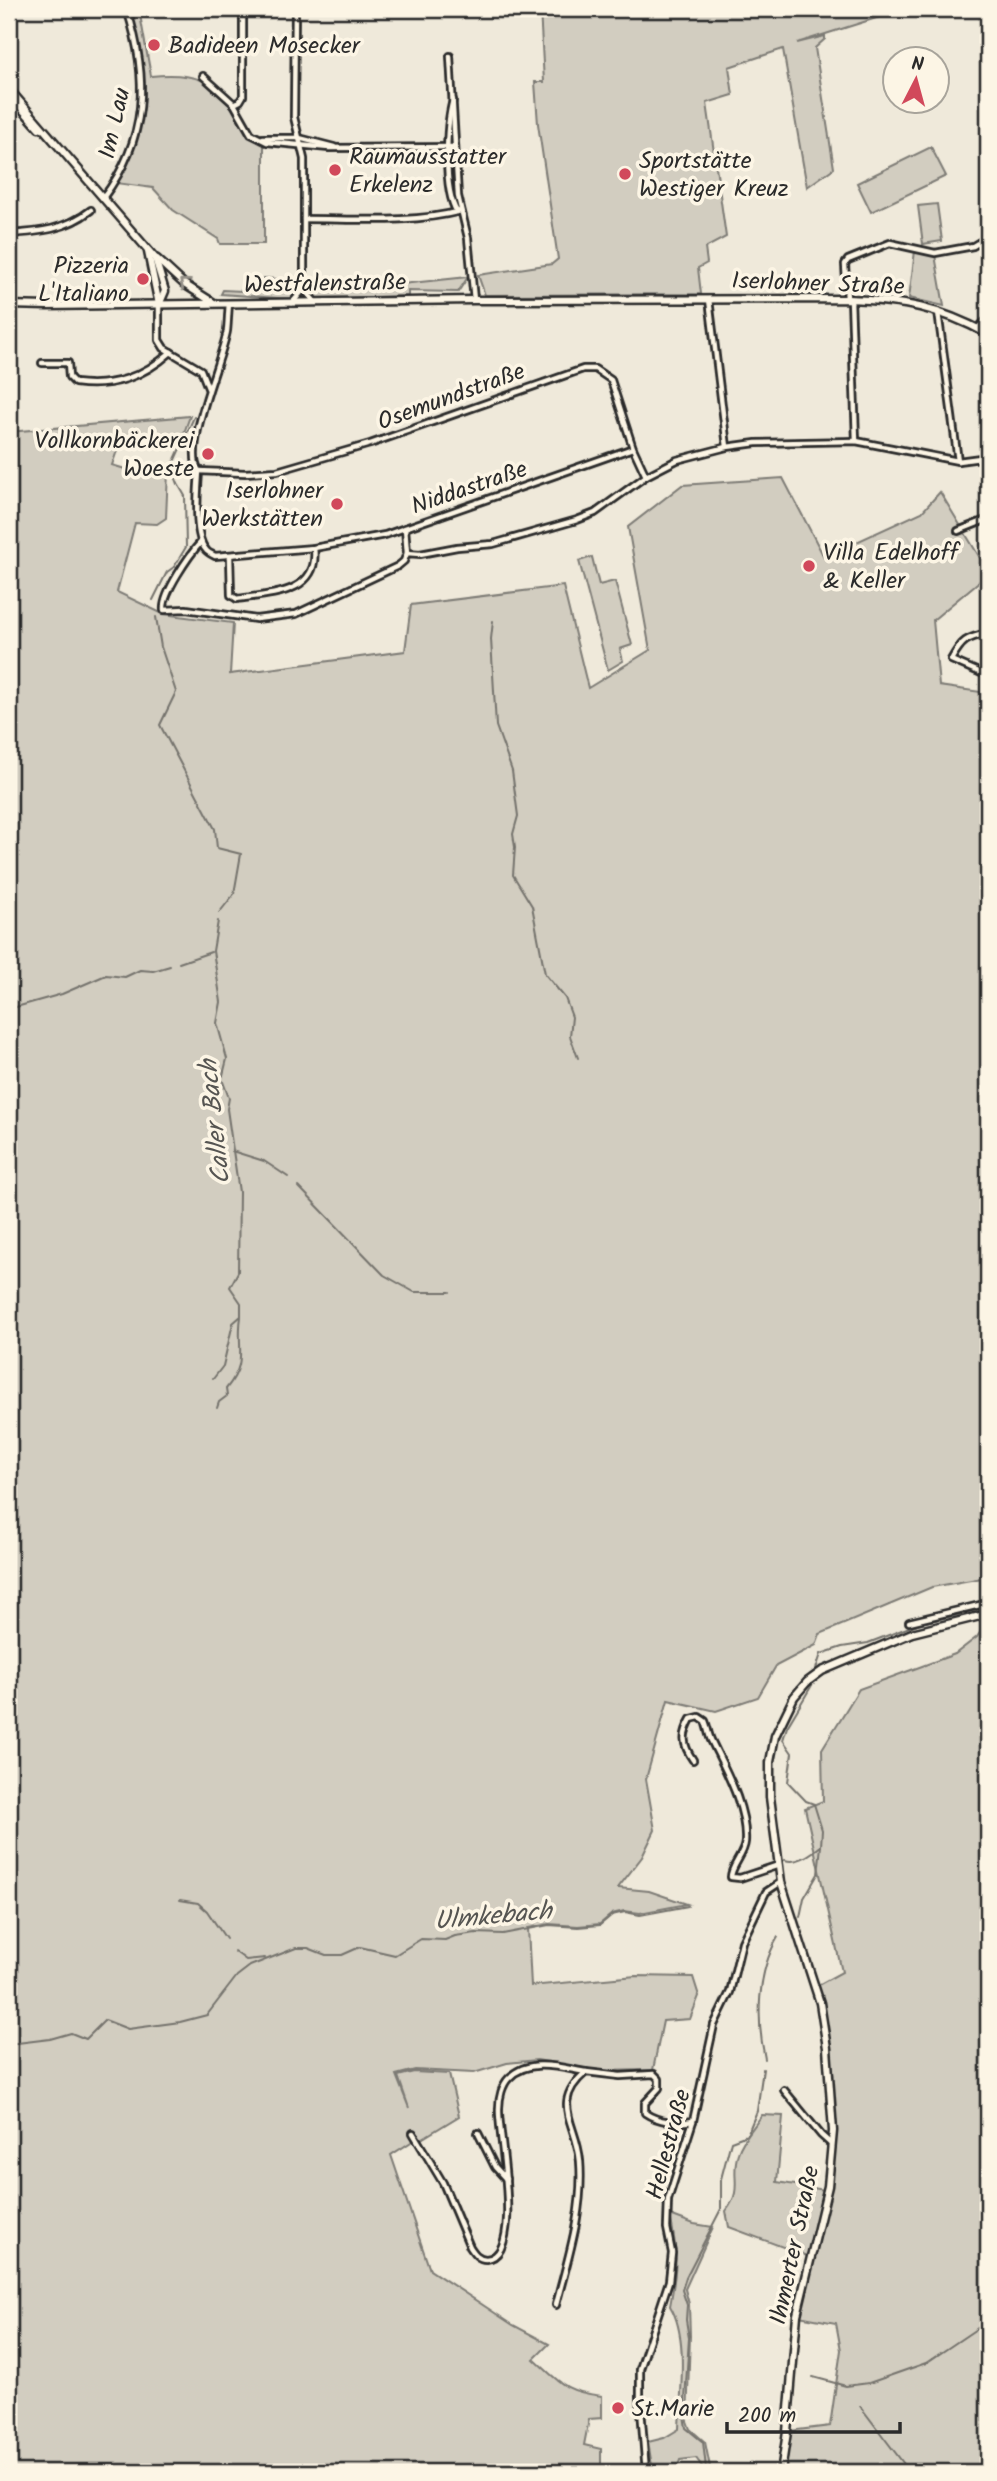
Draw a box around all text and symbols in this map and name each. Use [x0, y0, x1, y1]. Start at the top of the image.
place label: Badideen Mosecker [168, 27, 362, 66]
marker: Badideen Mosecker [146, 37, 162, 53]
north arrow [881, 46, 951, 116]
text: N [910, 50, 925, 81]
street label: Im Lau [88, 83, 143, 163]
place label: Raumausstatter Erkelenz [349, 138, 508, 205]
place label: Sportstätte Westiger Kreuz [639, 142, 789, 209]
marker: Raumausstatter Erkelenz [327, 162, 343, 178]
marker: Sportstätte Westiger Kreuz [617, 166, 633, 182]
place label: Pizzeria L'Italiano [38, 247, 129, 314]
street label: Iserlohner Straße [731, 262, 905, 307]
street label: Westfalenstraße [244, 264, 407, 305]
marker: Pizzeria L'Italiano [135, 271, 151, 287]
one-way arrow [180, 279, 193, 291]
street label: Osemundstraße [372, 353, 531, 442]
place label: Vollkornbäckerei Woeste [35, 422, 195, 489]
marker: Vollkornbäckerei Woeste [200, 446, 216, 462]
street label: Niddastraße [406, 450, 533, 527]
place label: Iserlohner Werkstätten [201, 472, 325, 539]
marker: Iserlohner Werkstätten [329, 496, 345, 512]
place label: Villa Edelhoff & Keller [823, 534, 962, 601]
marker: Villa Edelhoff & Keller [801, 558, 817, 574]
water label: Caller Bach [188, 1055, 243, 1186]
water label: Ulmkebach [433, 1891, 556, 1943]
street label: Hellestraße [636, 2085, 703, 2204]
street label: Ihmerter Straße [760, 2162, 831, 2329]
place label: St.Marie [632, 2390, 715, 2429]
scale bar [727, 2390, 901, 2434]
marker: St.Marie [610, 2400, 626, 2416]
text: 200 m [738, 2400, 796, 2433]

